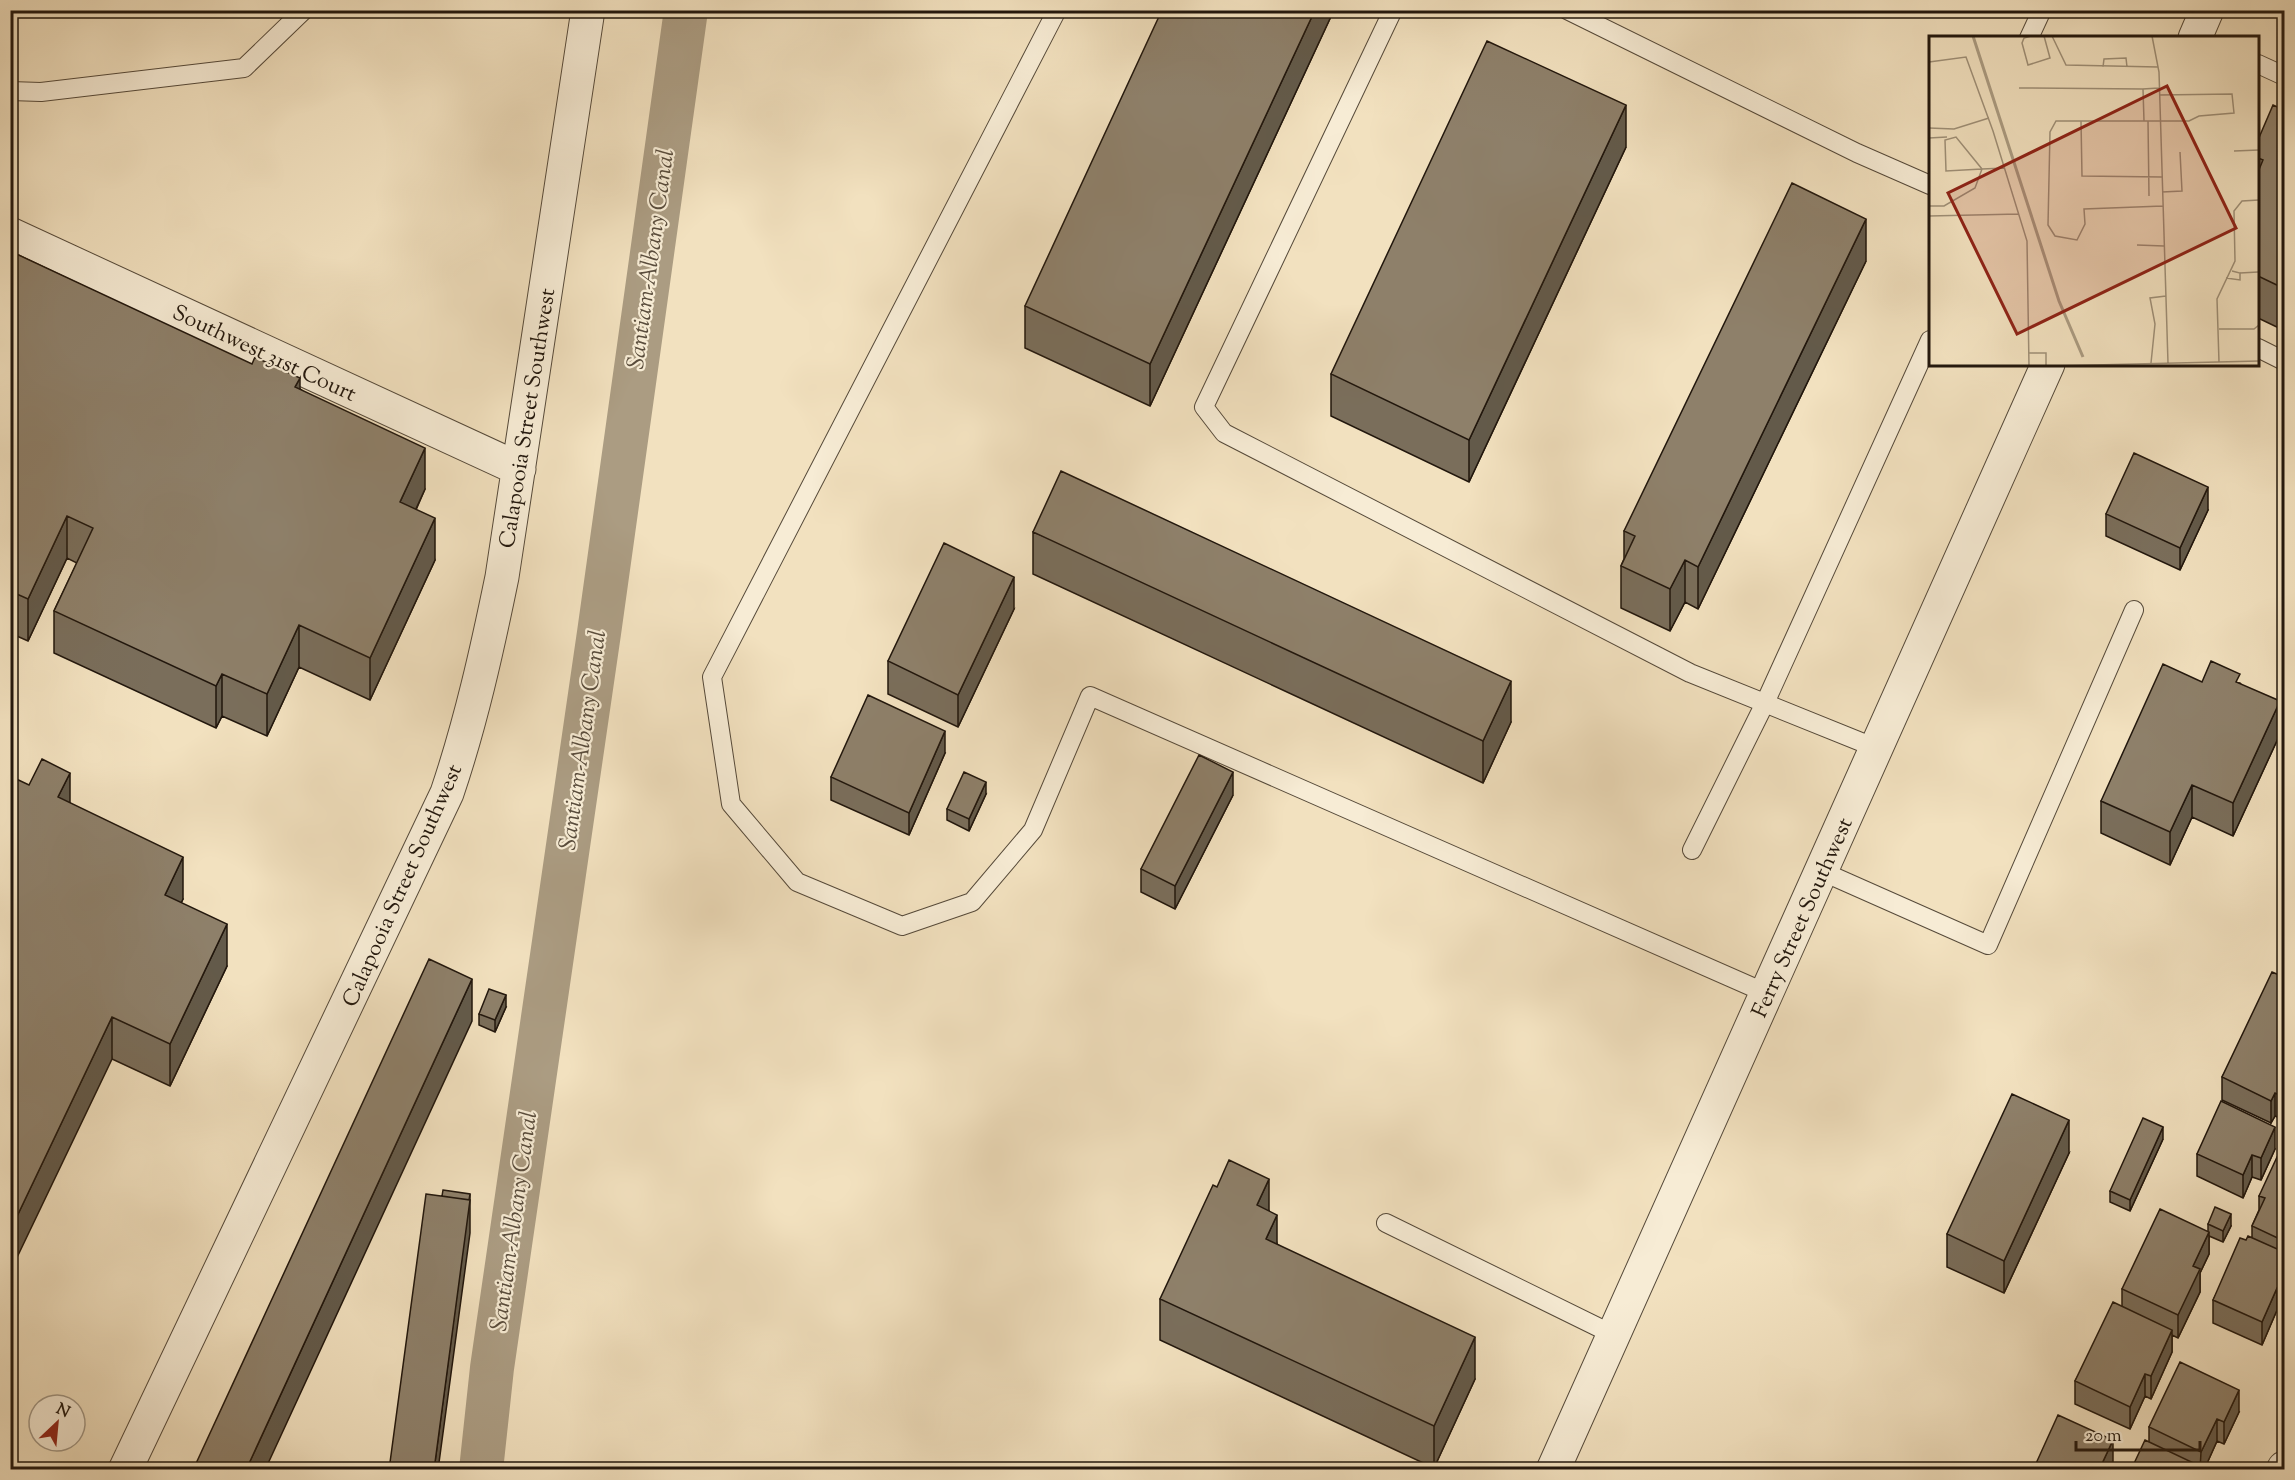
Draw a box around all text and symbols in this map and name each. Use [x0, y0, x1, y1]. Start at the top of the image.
inset map [1929, 36, 2259, 366]
water label: Santiam-Albany Canal [620, 147, 684, 371]
street label: Calapooia Street Southwest [493, 286, 565, 551]
street label: Southwest 31st Court [166, 298, 361, 412]
water label: Santiam-Albany Canal [552, 628, 616, 852]
street label: Calapooia Street Southwest [336, 759, 472, 1013]
street label: Ferry Street Southwest [1745, 813, 1862, 1023]
water label: Santiam-Albany Canal [483, 1109, 547, 1333]
north arrow [27, 1393, 87, 1453]
text: N [52, 1399, 73, 1425]
scale bar [2076, 1414, 2200, 1452]
text: 20 m [2085, 1424, 2122, 1450]

